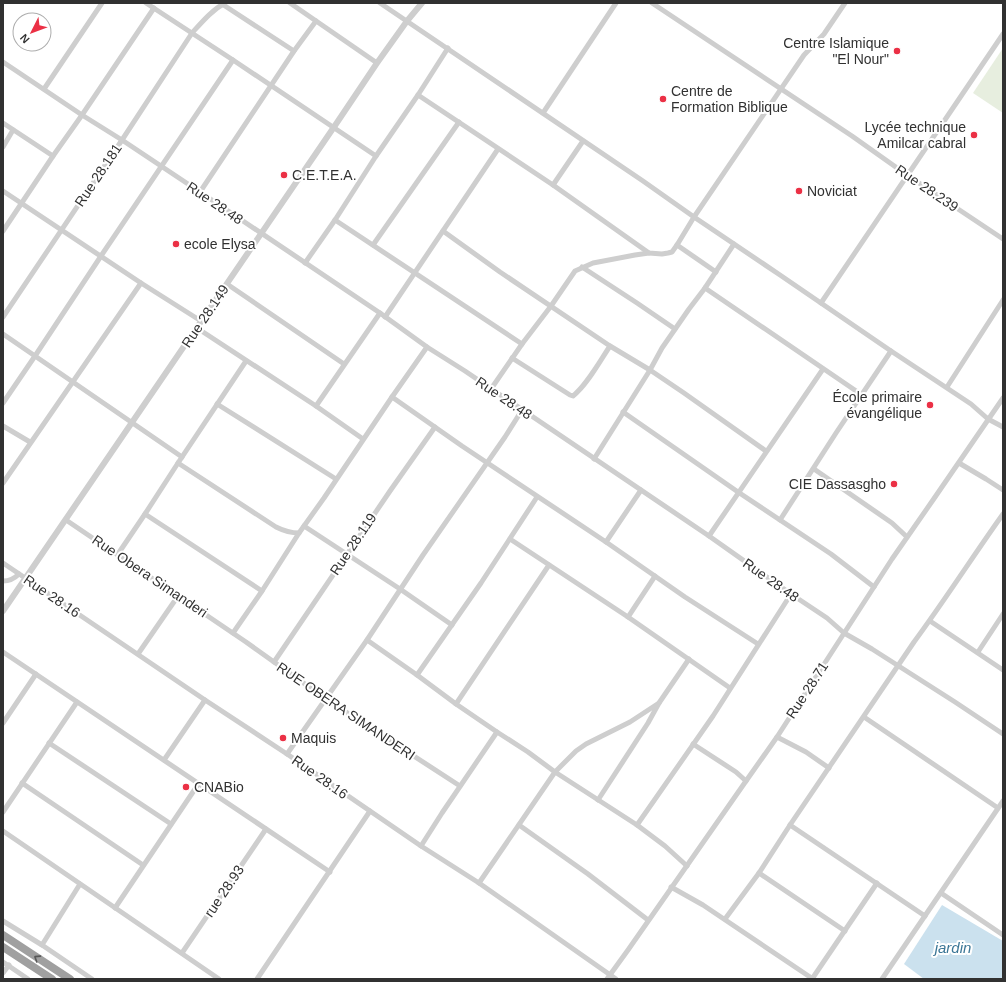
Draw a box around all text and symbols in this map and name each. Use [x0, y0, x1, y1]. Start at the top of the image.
north arrow [12, 12, 52, 52]
text: N [17, 32, 32, 46]
place label: Centre Islamique "El Nour" [783, 35, 889, 67]
marker: Centre Islamique "El Nour" [892, 46, 902, 56]
place label: Centre de Formation Biblique [671, 83, 788, 115]
marker: Centre de Formation Biblique [658, 94, 668, 104]
place label: Lycée technique Amilcar cabral [865, 119, 966, 151]
marker: Lycée technique Amilcar cabral [969, 130, 979, 140]
street label: Rue 28.181 [71, 140, 125, 209]
street label: Rue 28.239 [893, 161, 962, 215]
place label: C.E.T.E.A. [292, 167, 357, 183]
marker: C.E.T.E.A. [279, 170, 289, 180]
street label: Rue 28.48 [184, 178, 246, 228]
place label: Noviciat [807, 183, 857, 199]
marker: Noviciat [794, 186, 804, 196]
place label: ecole Elysa [184, 236, 256, 252]
marker: ecole Elysa [171, 239, 181, 249]
street label: Rue 28.149 [178, 281, 232, 350]
street label: Rue 28.48 [473, 373, 535, 423]
place label: École primaire évangélique [833, 389, 922, 421]
marker: École primaire évangélique [925, 400, 935, 410]
place label: CIE Dassasgho [789, 476, 886, 492]
marker: CIE Dassasgho [889, 479, 899, 489]
street label: Rue 28.119 [326, 510, 380, 578]
street label: Rue Obera Simanderi [89, 532, 211, 620]
street label: Rue 28.48 [740, 555, 802, 605]
street label: Rue 28.16 [21, 571, 83, 621]
street label: Rue 28.71 [783, 658, 831, 721]
street label: RUE OBERA SIMANDERI [274, 659, 418, 763]
place label: Maquis [291, 730, 336, 746]
marker: Maquis [278, 733, 288, 743]
street label: Rue 28.16 [289, 752, 351, 802]
place label: CNABio [194, 779, 244, 795]
marker: CNABio [181, 782, 191, 792]
street label: rue 28.93 [201, 862, 247, 920]
water label: jardin [933, 939, 971, 956]
one-way arrow [34, 955, 41, 962]

